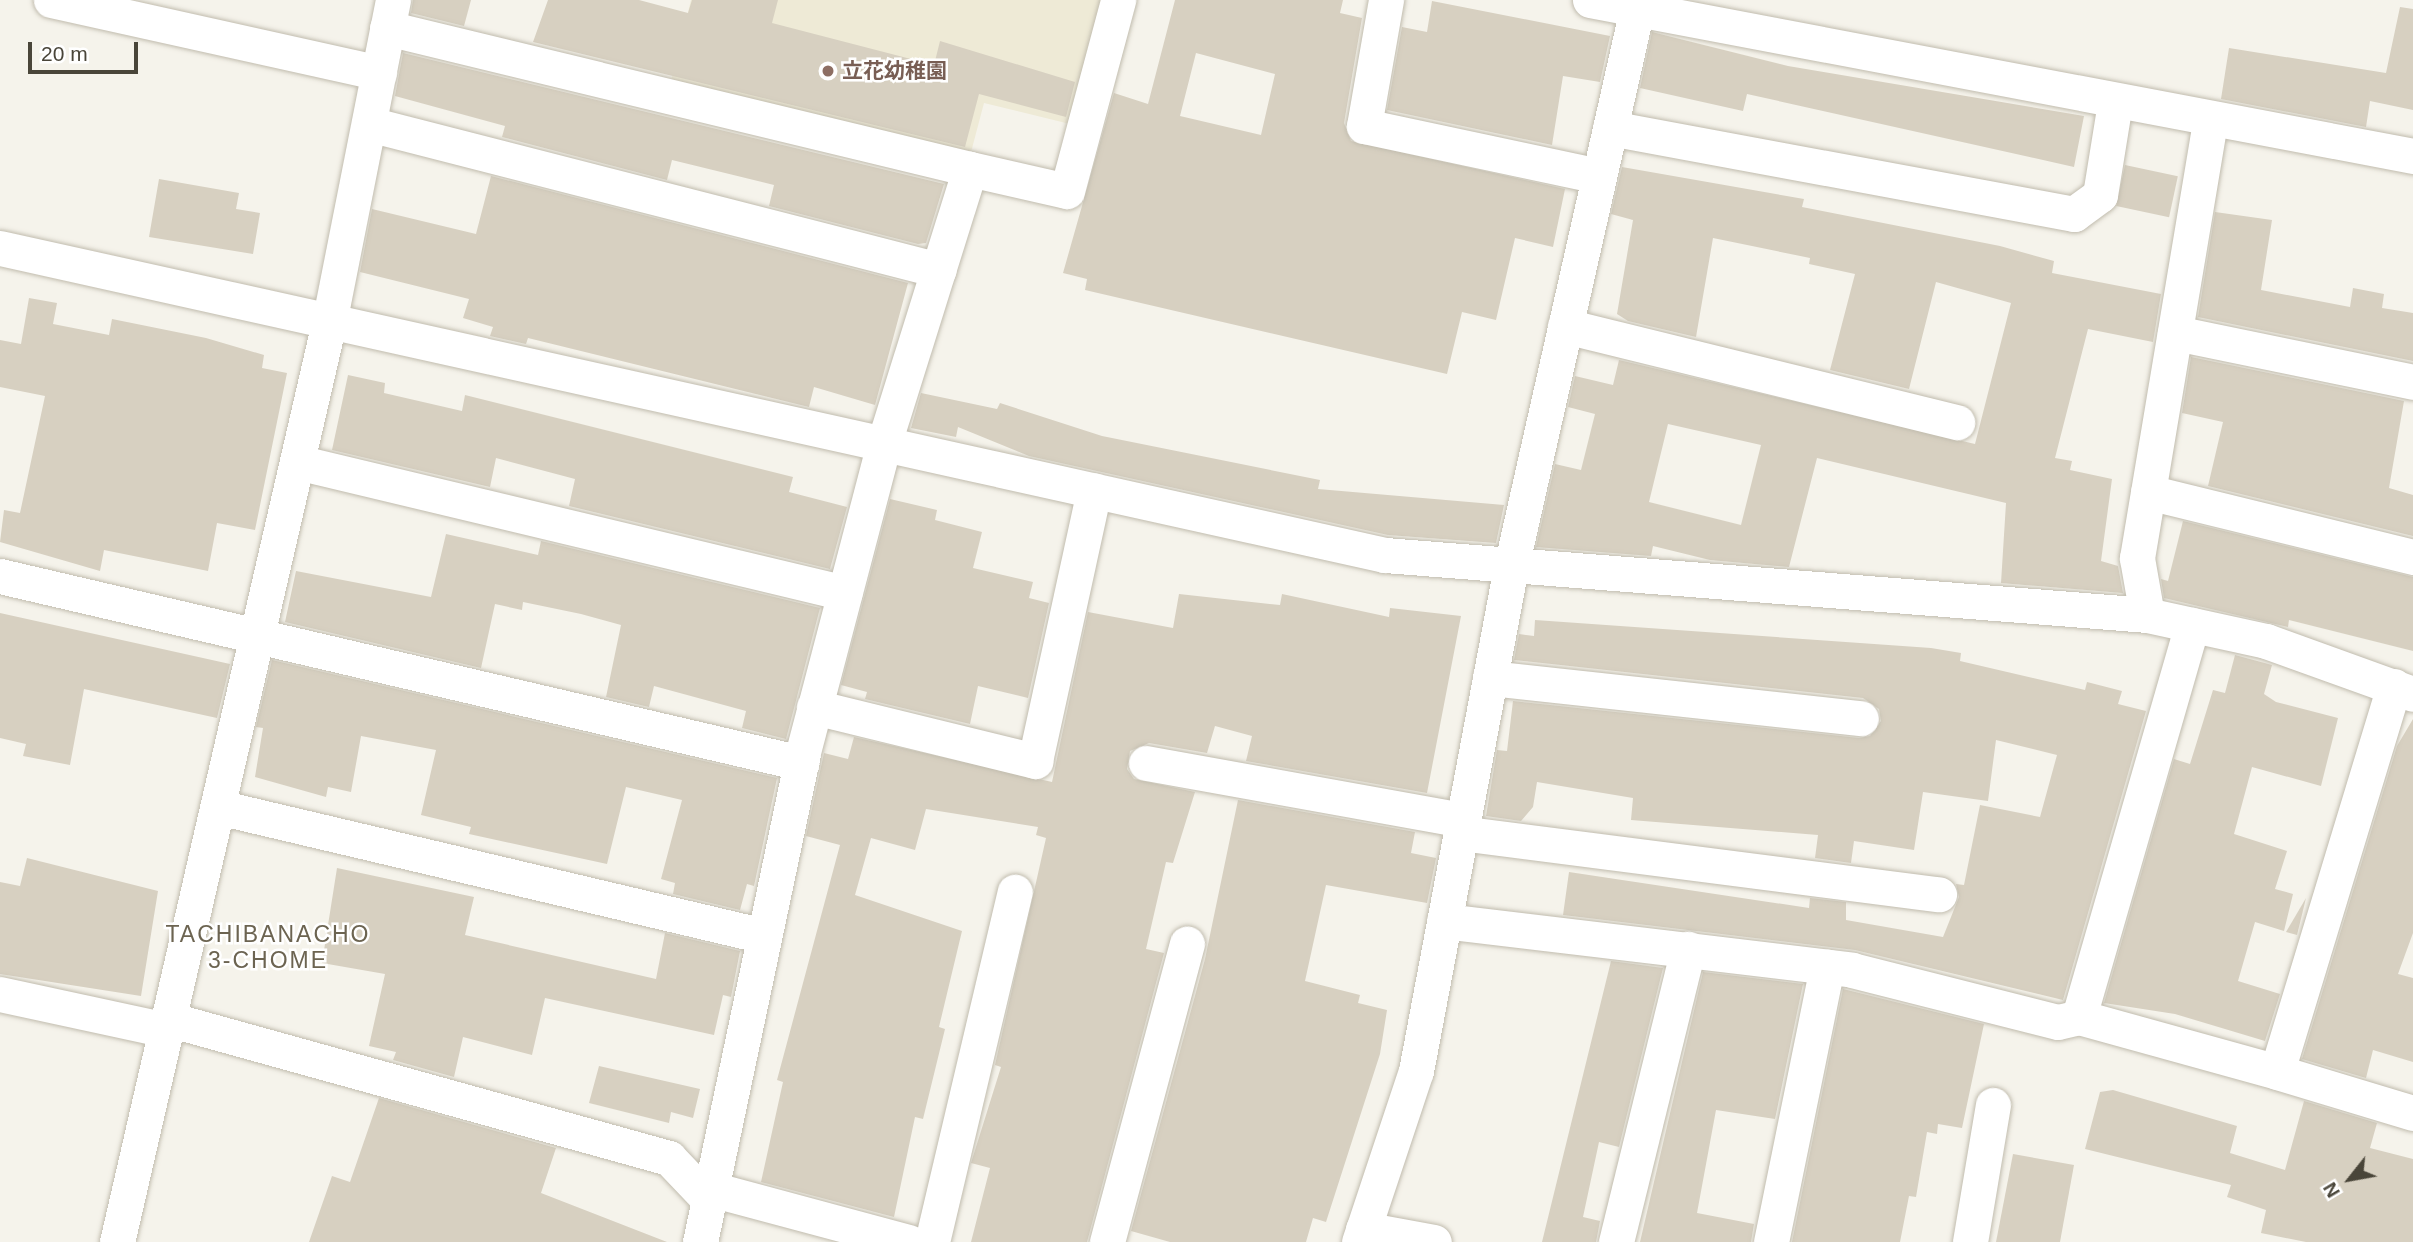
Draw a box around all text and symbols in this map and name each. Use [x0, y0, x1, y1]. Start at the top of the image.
scale bar [32, 28, 142, 72]
text: 20 m [41, 42, 88, 65]
place label: 立花幼稚園 [842, 58, 947, 84]
marker: 立花幼稚園 [820, 63, 836, 79]
district label: TACHIBANACHO 3-CHOME [167, 920, 369, 974]
north arrow [2315, 1144, 2385, 1214]
text: N [2319, 1179, 2344, 1201]

